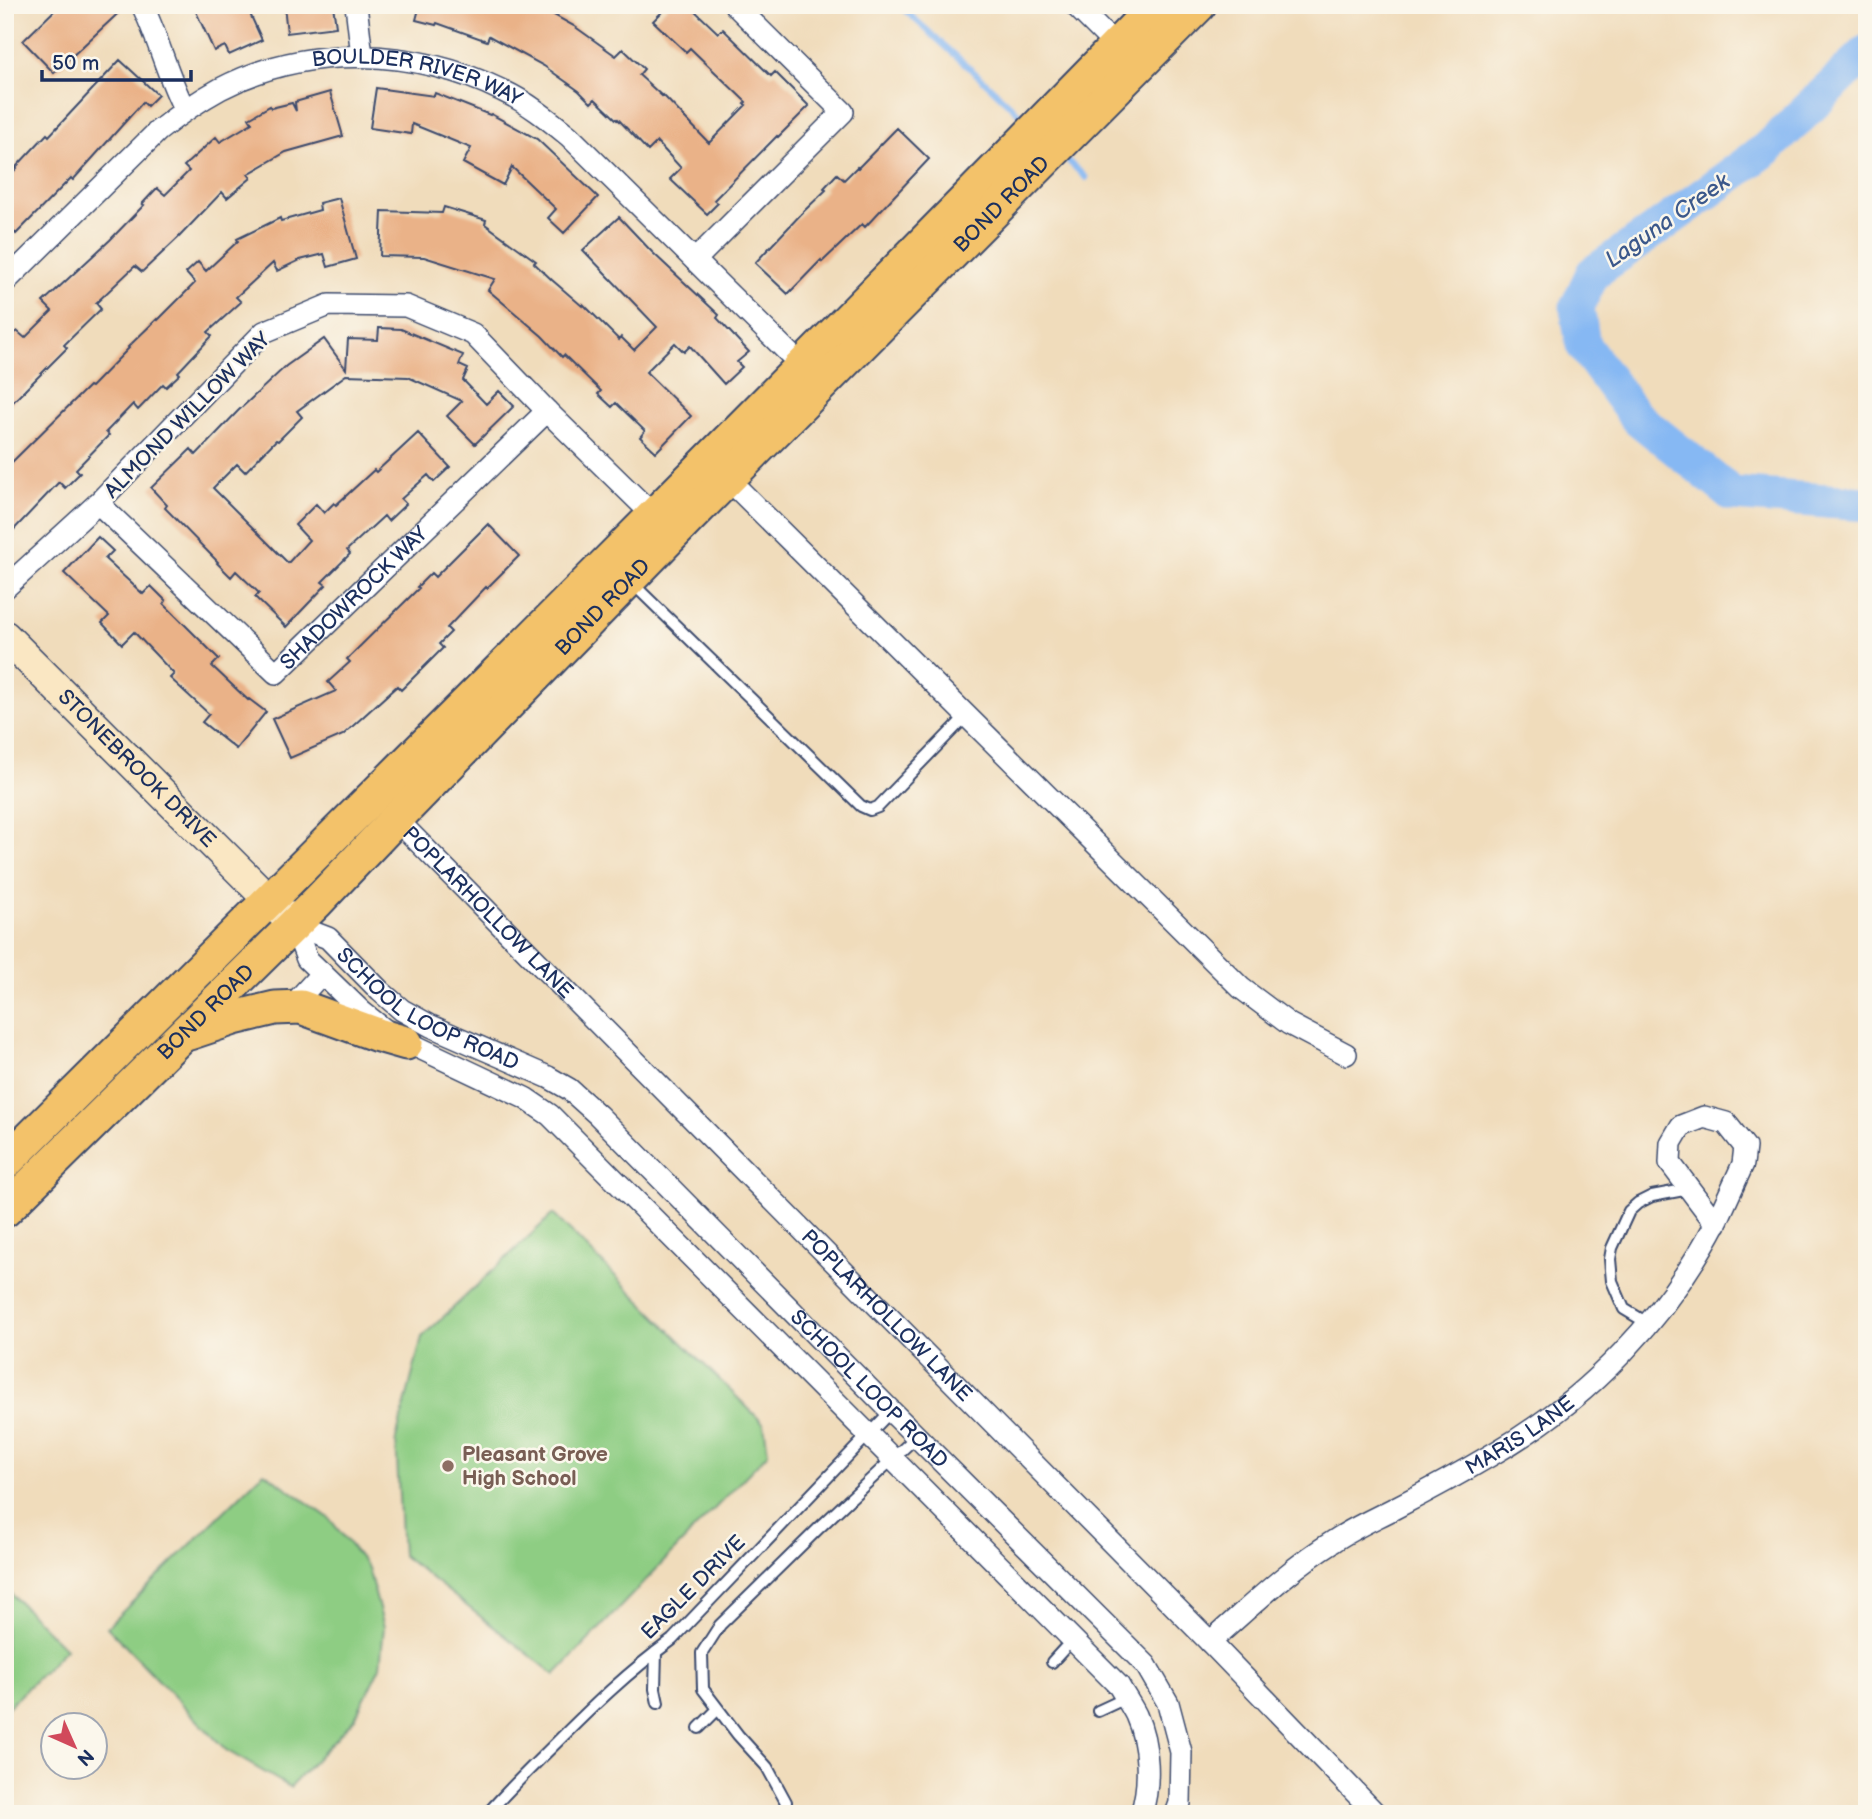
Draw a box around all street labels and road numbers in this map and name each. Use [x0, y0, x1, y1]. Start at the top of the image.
street label: BOULDER RIVER WAY [310, 44, 527, 112]
street label: BOND ROAD [948, 151, 1055, 258]
street label: ALMOND WILLOW WAY [99, 327, 276, 503]
street label: SHADOWROCK WAY [275, 521, 433, 675]
street label: BOND ROAD [550, 554, 656, 661]
street label: STONEBROOK DRIVE [53, 684, 221, 853]
street label: POPLARHOLLOW LANE [397, 821, 578, 1004]
street label: SCHOOL LOOP ROAD [331, 942, 523, 1076]
street label: BOND ROAD [153, 959, 260, 1065]
street label: POPLARHOLLOW LANE [796, 1224, 977, 1407]
street label: SCHOOL LOOP ROAD [785, 1305, 953, 1474]
street label: MARIS LANE [1461, 1391, 1579, 1480]
street label: EAGLE DRIVE [636, 1530, 751, 1645]

